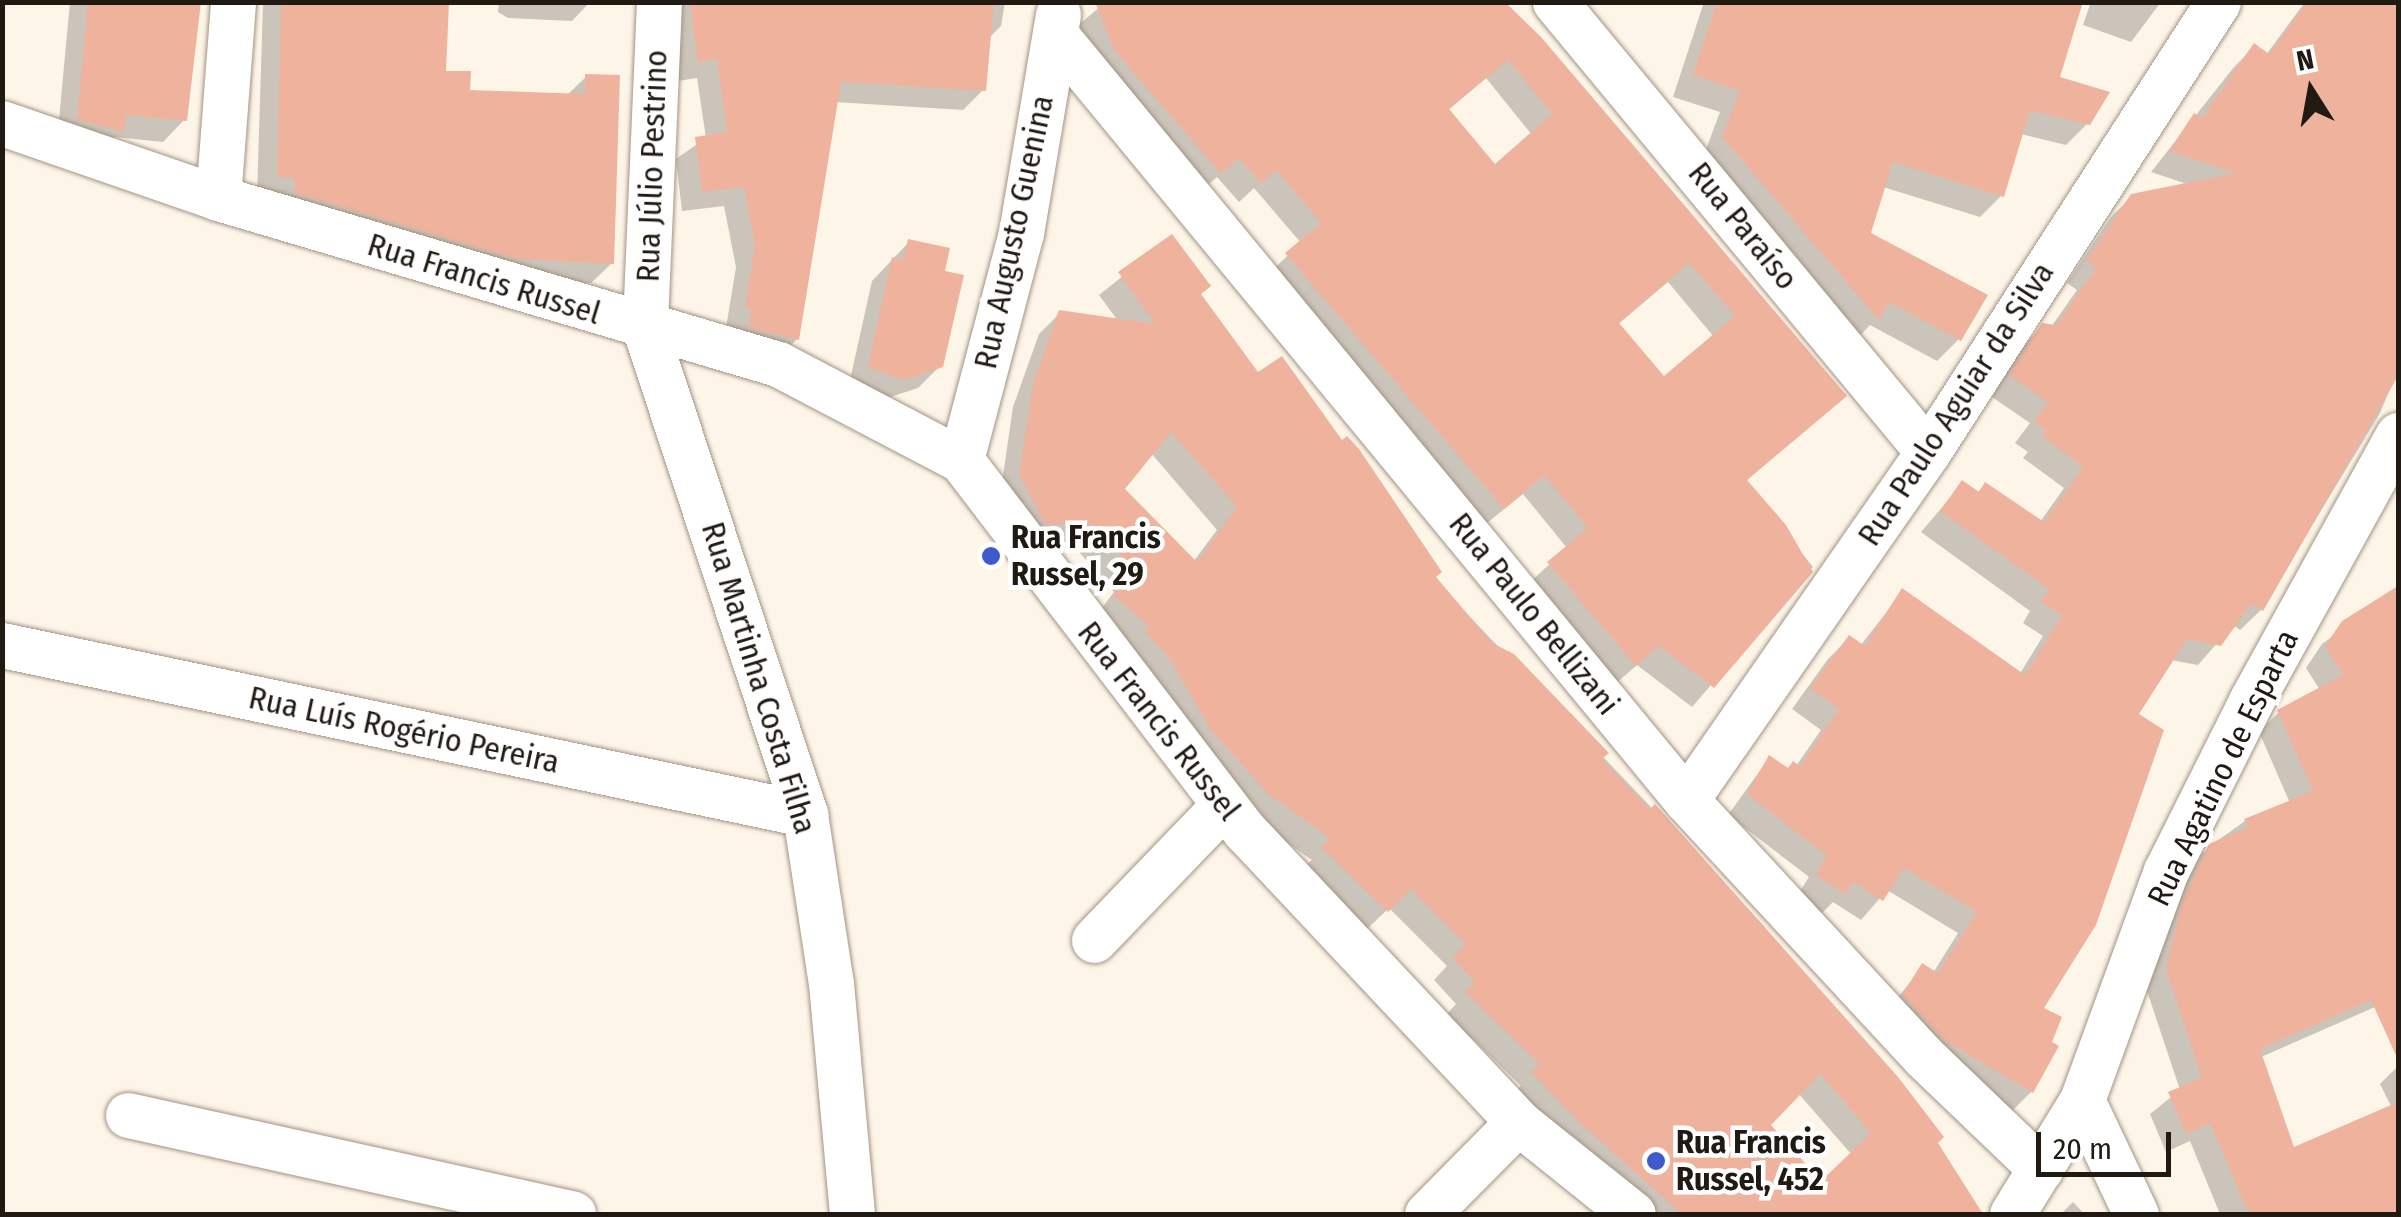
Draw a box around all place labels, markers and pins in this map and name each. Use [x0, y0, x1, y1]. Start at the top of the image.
place label: Rua Francis Russel, 29 [1011, 519, 1161, 594]
marker: Rua Francis Russel, 29 [980, 545, 1002, 567]
place label: Rua Francis Russel, 452 [1676, 1124, 1826, 1199]
marker: Rua Francis Russel, 452 [1645, 1150, 1667, 1172]

